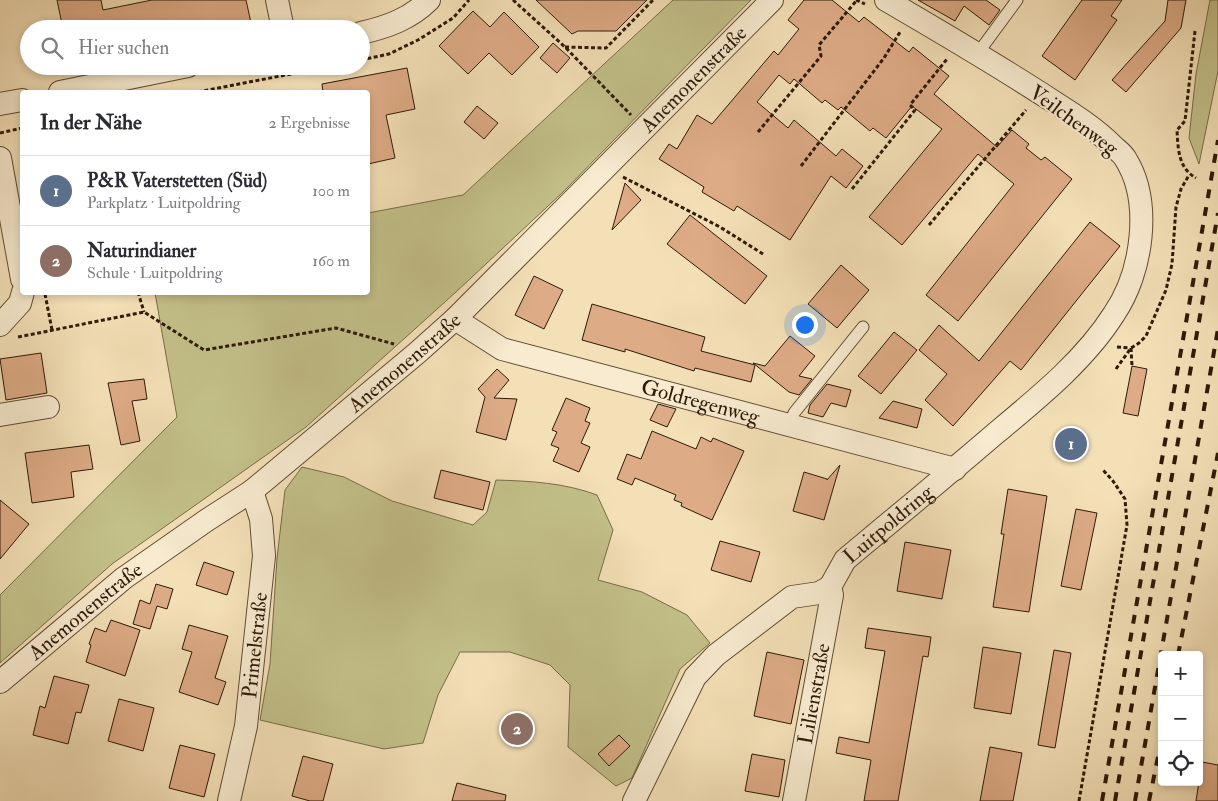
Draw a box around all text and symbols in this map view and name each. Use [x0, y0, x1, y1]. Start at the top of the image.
search box [20, 20, 370, 75]
street label: Anemonenstraße [634, 20, 753, 139]
icon: search [38, 34, 66, 62]
text: Hier suchen [78, 36, 169, 60]
street label: Veilchenweg [1024, 79, 1124, 162]
text: In der Nähe [40, 109, 142, 136]
text: 2 Ergebnisse [269, 113, 350, 133]
text: P&R Vaterstetten (Süd) [87, 169, 267, 193]
text: 1 [53, 181, 59, 201]
text: 100 m [312, 181, 350, 201]
text: Parkplatz · Luitpoldring [87, 193, 241, 213]
text: Naturindianer [87, 239, 196, 263]
text: 2 [52, 251, 60, 271]
text: 160 m [312, 251, 350, 271]
text: Schule · Luitpoldring [87, 263, 223, 283]
street label: Anemonenstraße [342, 307, 467, 419]
your location [792, 312, 818, 338]
street label: Goldregenweg [638, 373, 763, 431]
pin: 1 [1055, 425, 1087, 463]
street label: Luitpoldring [838, 479, 939, 570]
street label: Anemonenstraße [22, 556, 148, 667]
street label: Primelstraße [236, 591, 274, 700]
street label: Lilienstraße [792, 641, 837, 746]
map controls [1158, 651, 1203, 786]
button: + [1158, 651, 1203, 696]
button: − [1158, 696, 1203, 741]
pin: 2 [501, 710, 533, 748]
button: locate [1158, 741, 1203, 786]

